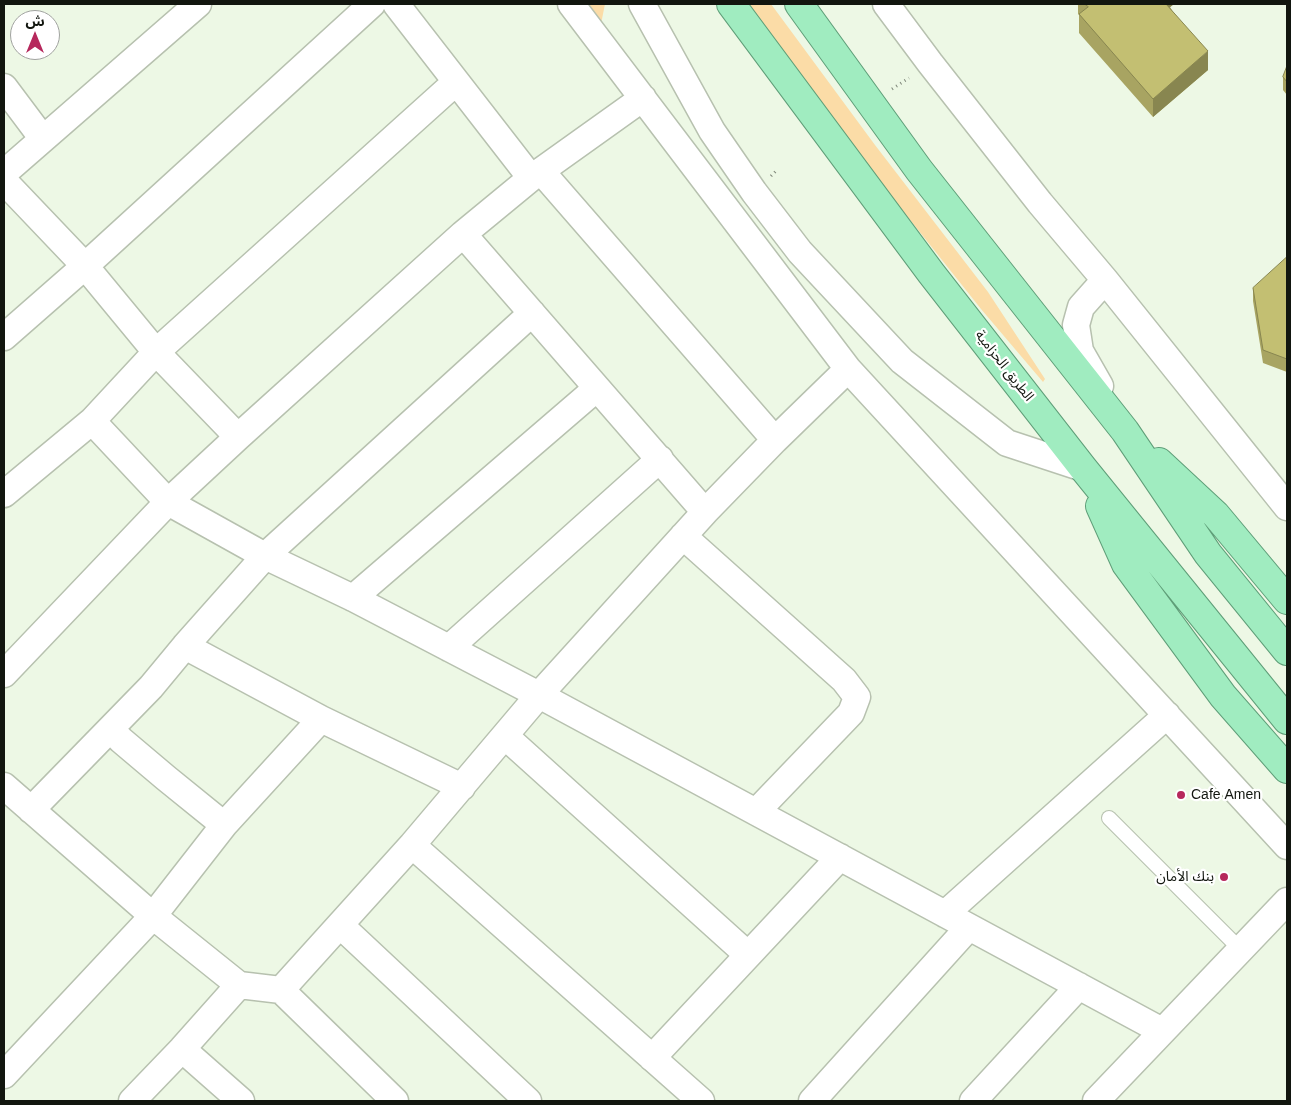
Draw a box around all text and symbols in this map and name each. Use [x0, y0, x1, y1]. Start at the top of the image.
north arrow [10, 10, 60, 60]
text: ش [25, 13, 45, 29]
street label: الطريق الحزامية [971, 327, 1037, 405]
place label: Cafe Amen [1191, 787, 1261, 803]
marker: Cafe Amen [1175, 789, 1187, 801]
place label: بنك الأمان [1156, 869, 1214, 885]
marker: بنك الأمان [1218, 871, 1230, 883]

